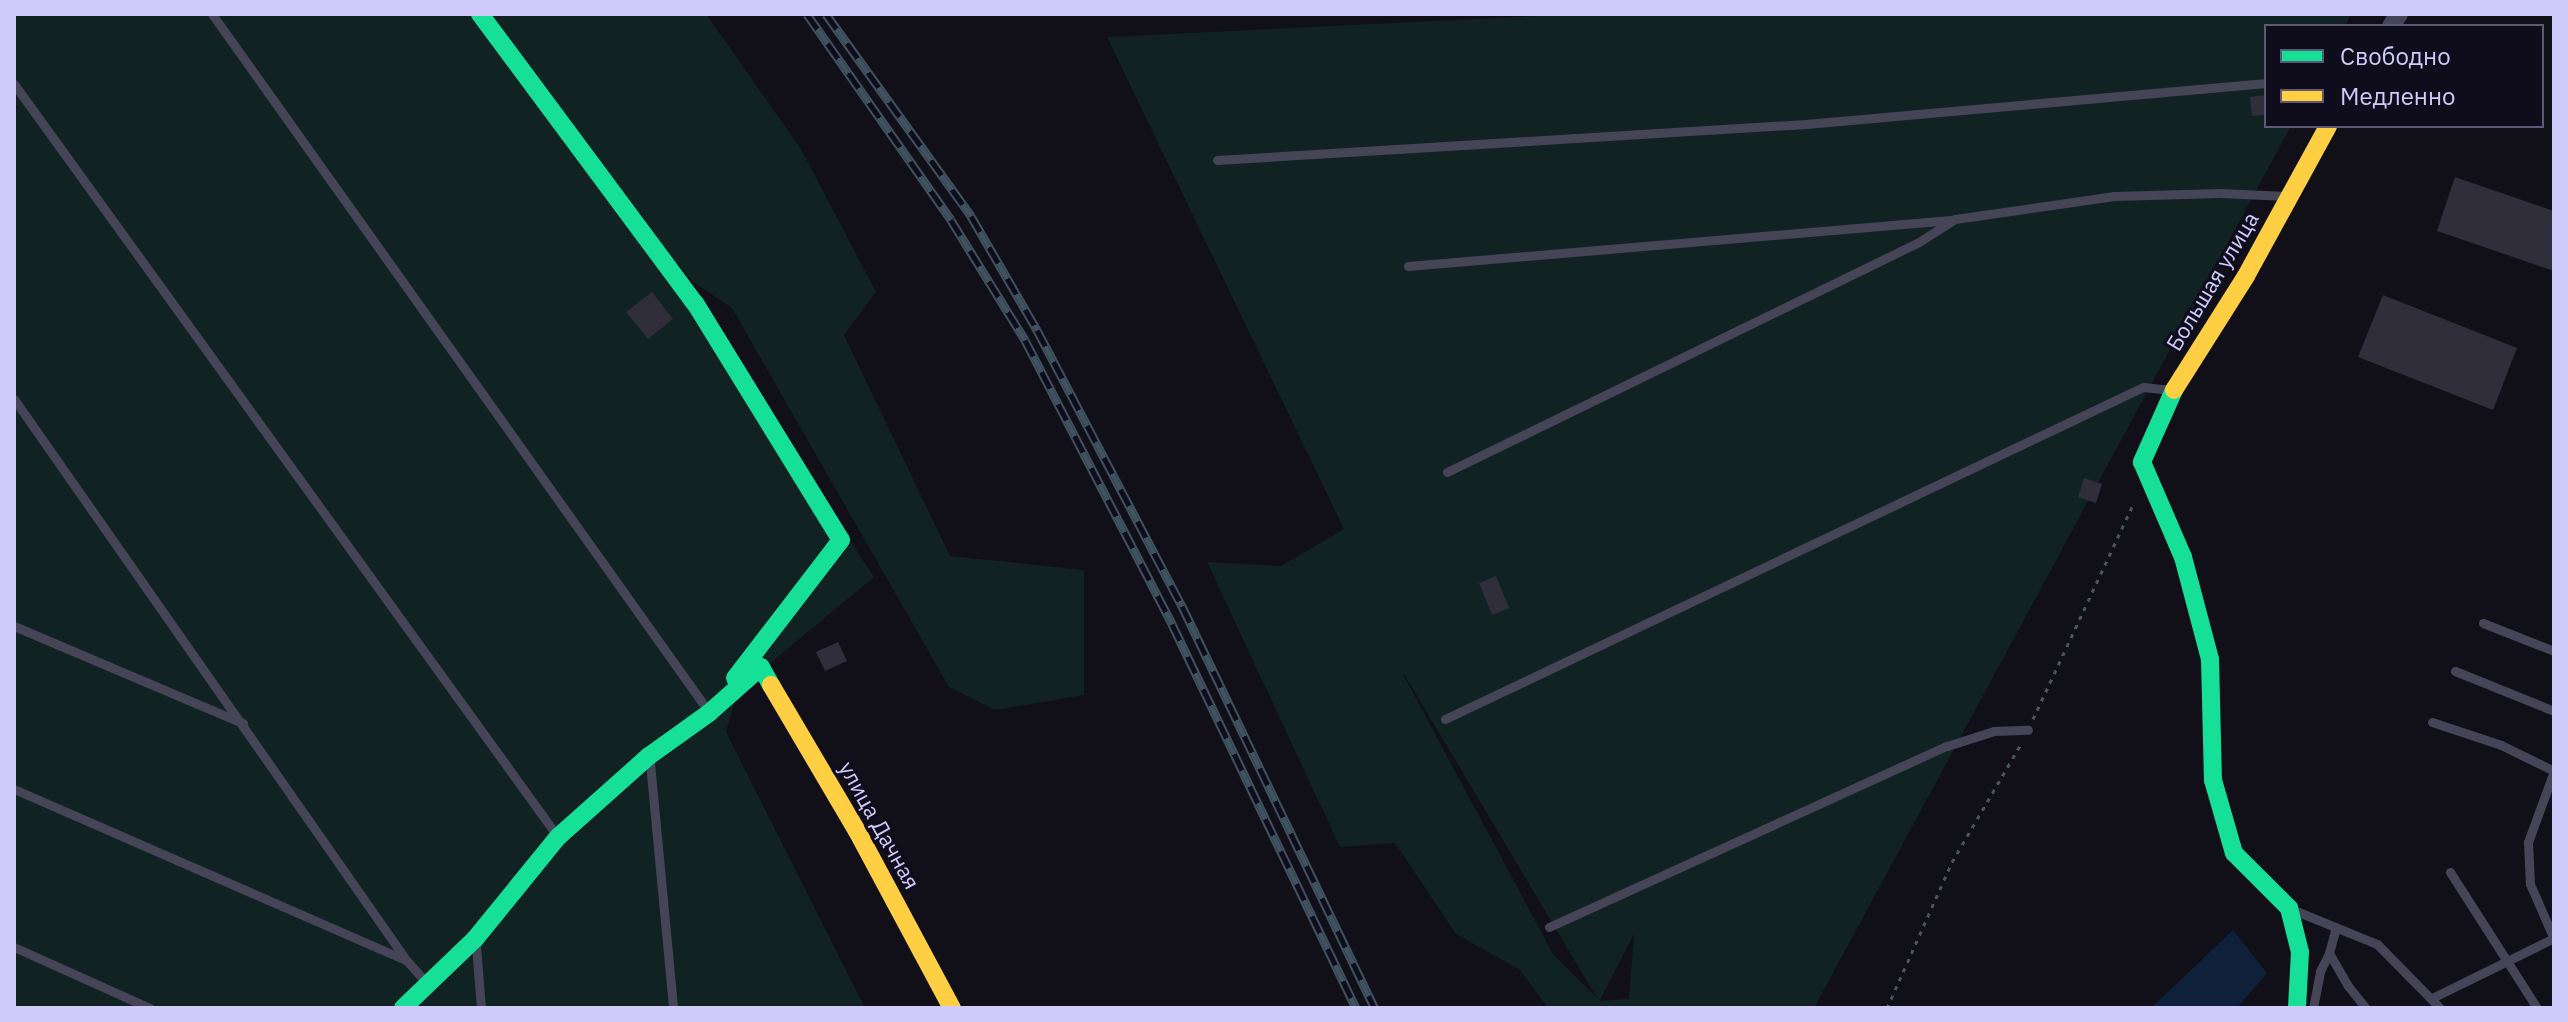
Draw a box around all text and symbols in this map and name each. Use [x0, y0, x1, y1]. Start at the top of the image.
legend [2264, 24, 2544, 128]
text: Свободно [2340, 40, 2451, 72]
text: Медленно [2340, 80, 2456, 112]
street label: Большая улица [2160, 207, 2264, 355]
street label: улица Дачная [834, 757, 926, 893]

